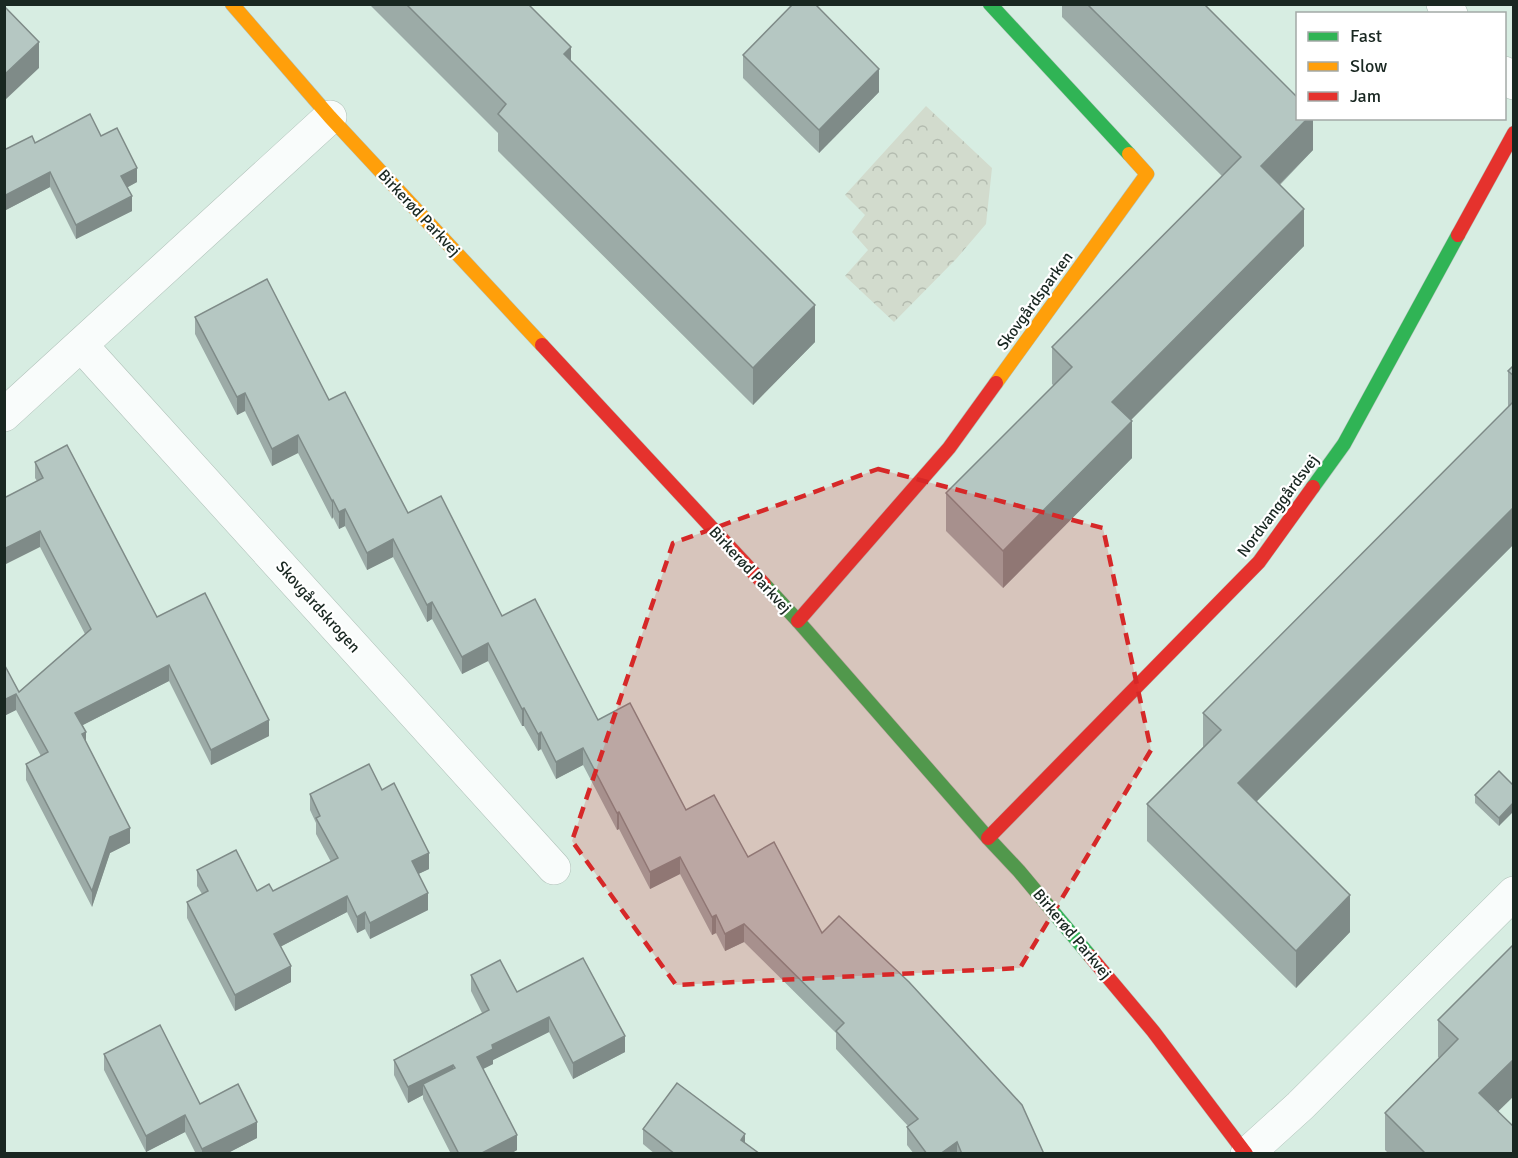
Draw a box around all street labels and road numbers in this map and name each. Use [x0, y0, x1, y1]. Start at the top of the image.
street label: Birkerød Parkvej [374, 165, 464, 261]
street label: Skovgårdsparken [993, 248, 1077, 354]
street label: Nordvanggårdsvej [1233, 451, 1323, 561]
street label: Birkerød Parkvej [705, 522, 795, 618]
street label: Skovgårdskrogen [271, 557, 365, 657]
street label: Birkerød Parkvej [1028, 885, 1116, 983]

